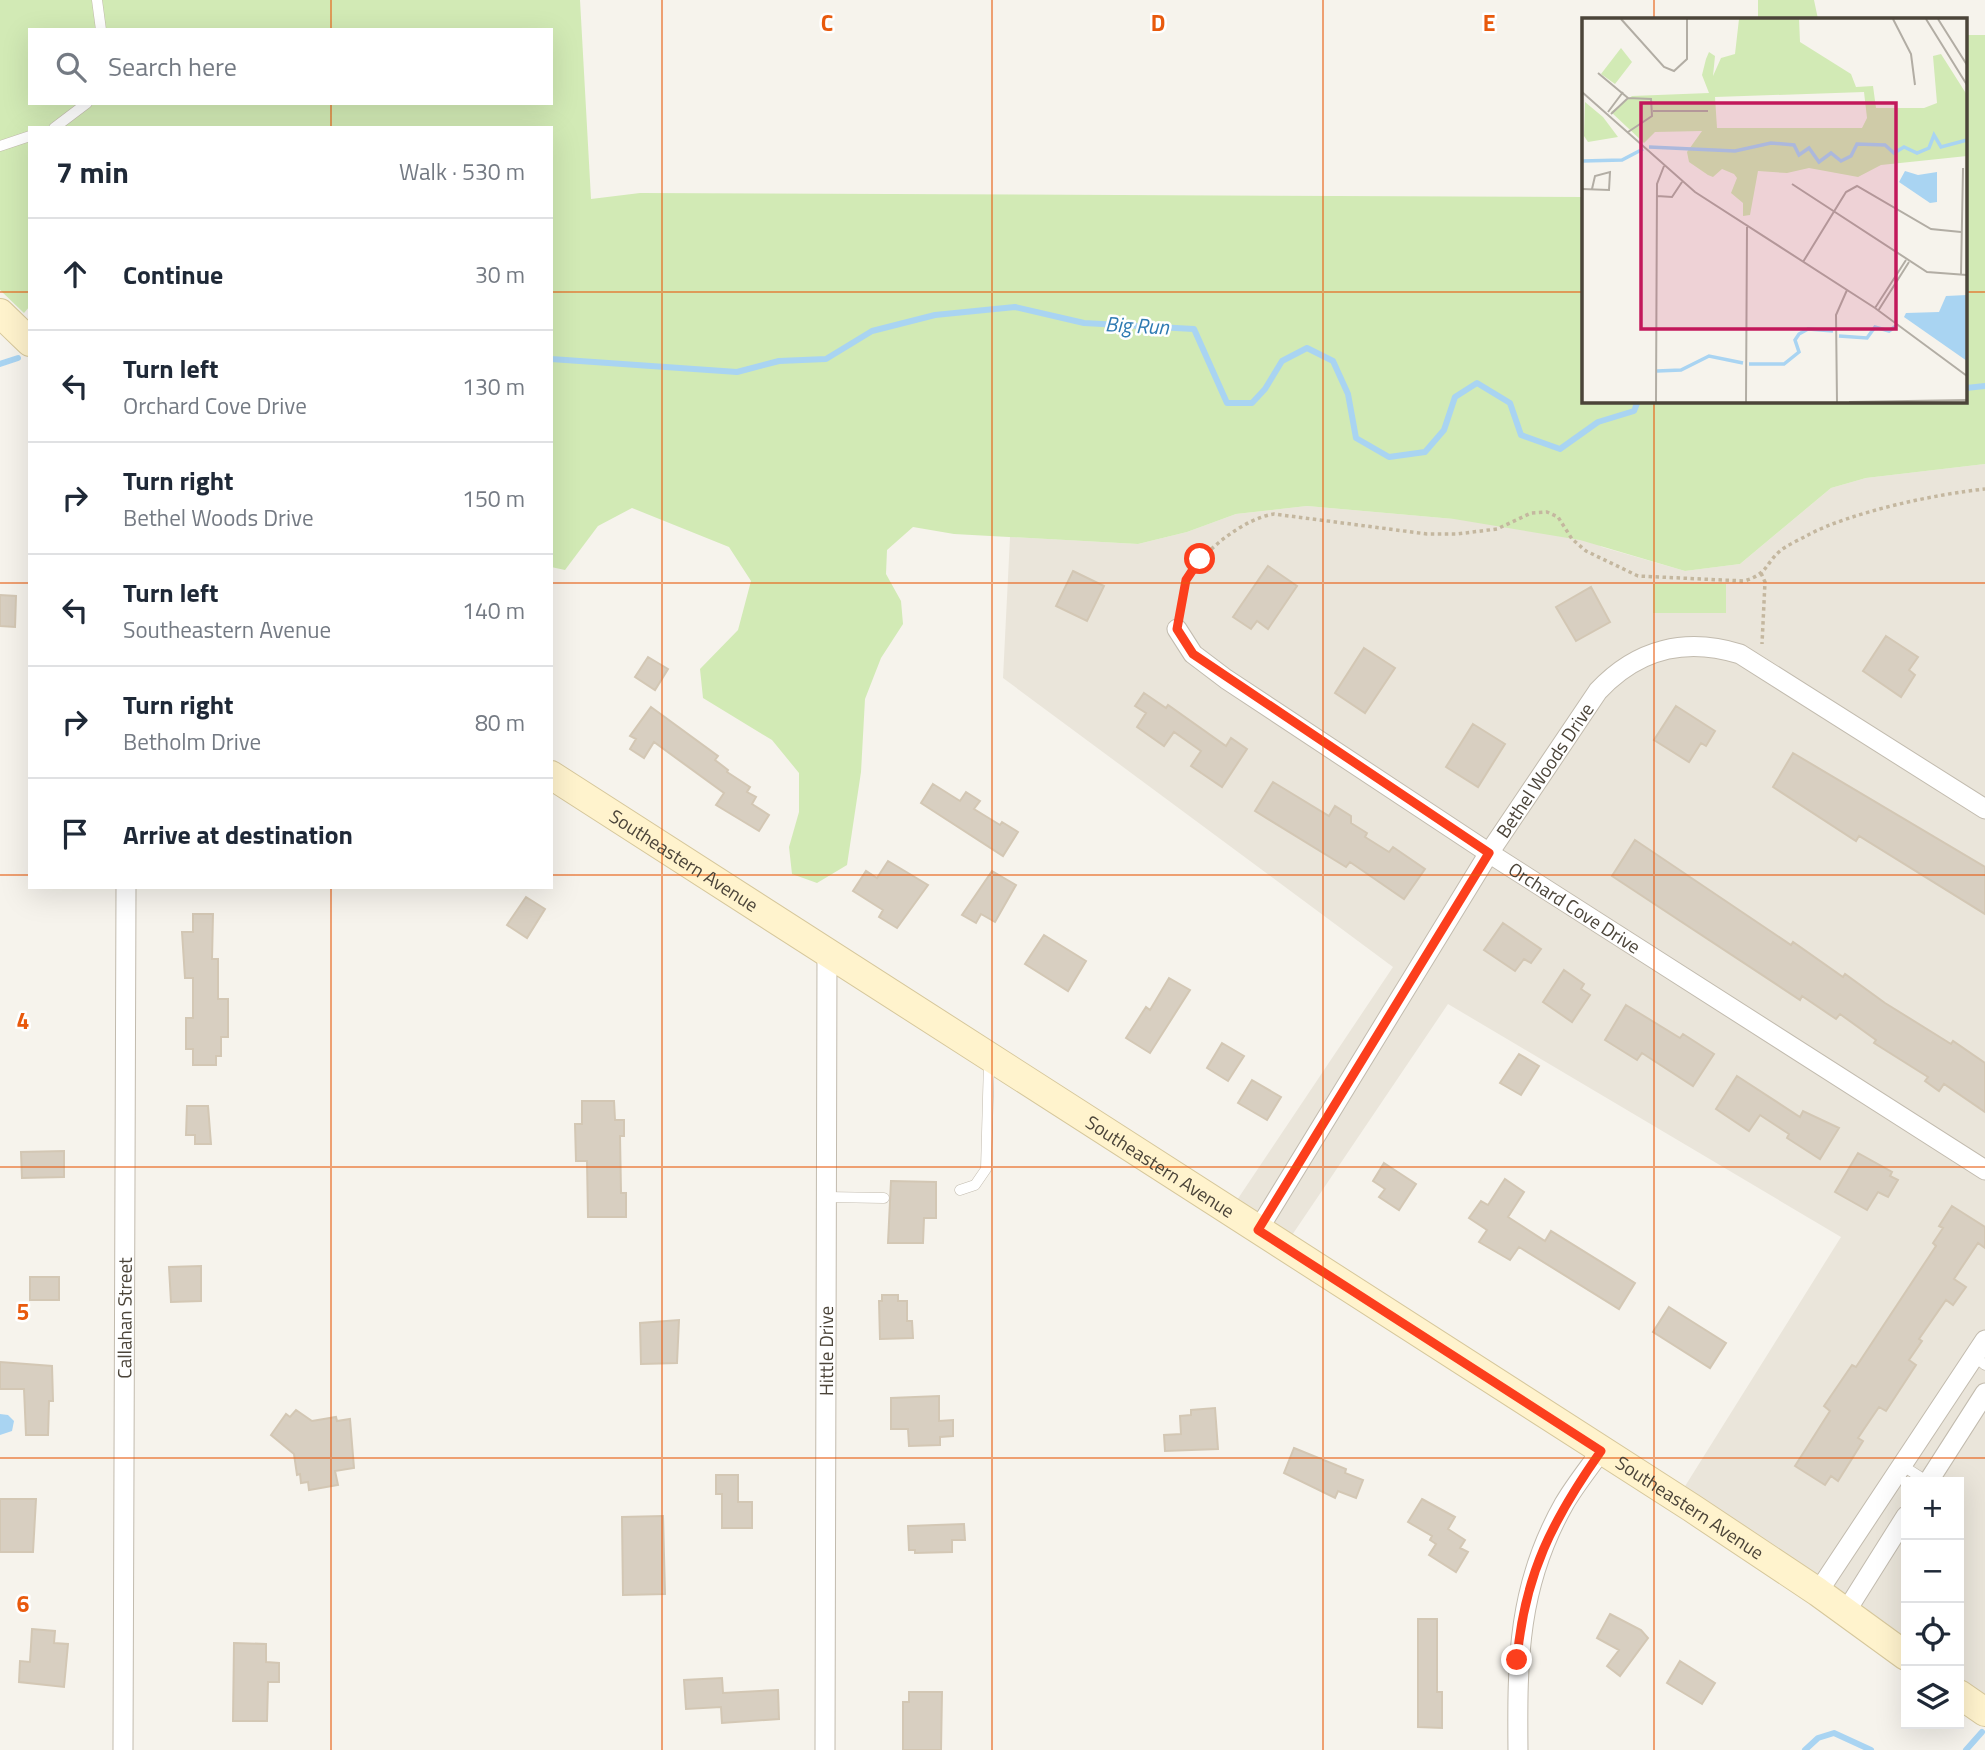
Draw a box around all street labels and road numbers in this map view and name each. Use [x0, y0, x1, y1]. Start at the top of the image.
street label: Bethel Woods Drive [1488, 696, 1600, 843]
street label: Southeastern Avenue [604, 801, 764, 919]
street label: Orchard Cove Drive [1503, 854, 1647, 960]
street label: Southeastern Avenue [1080, 1107, 1241, 1225]
street label: Callahan Street [109, 1257, 139, 1379]
street label: Hittle Drive [811, 1306, 840, 1396]
street label: Southeastern Avenue [1610, 1448, 1770, 1566]

